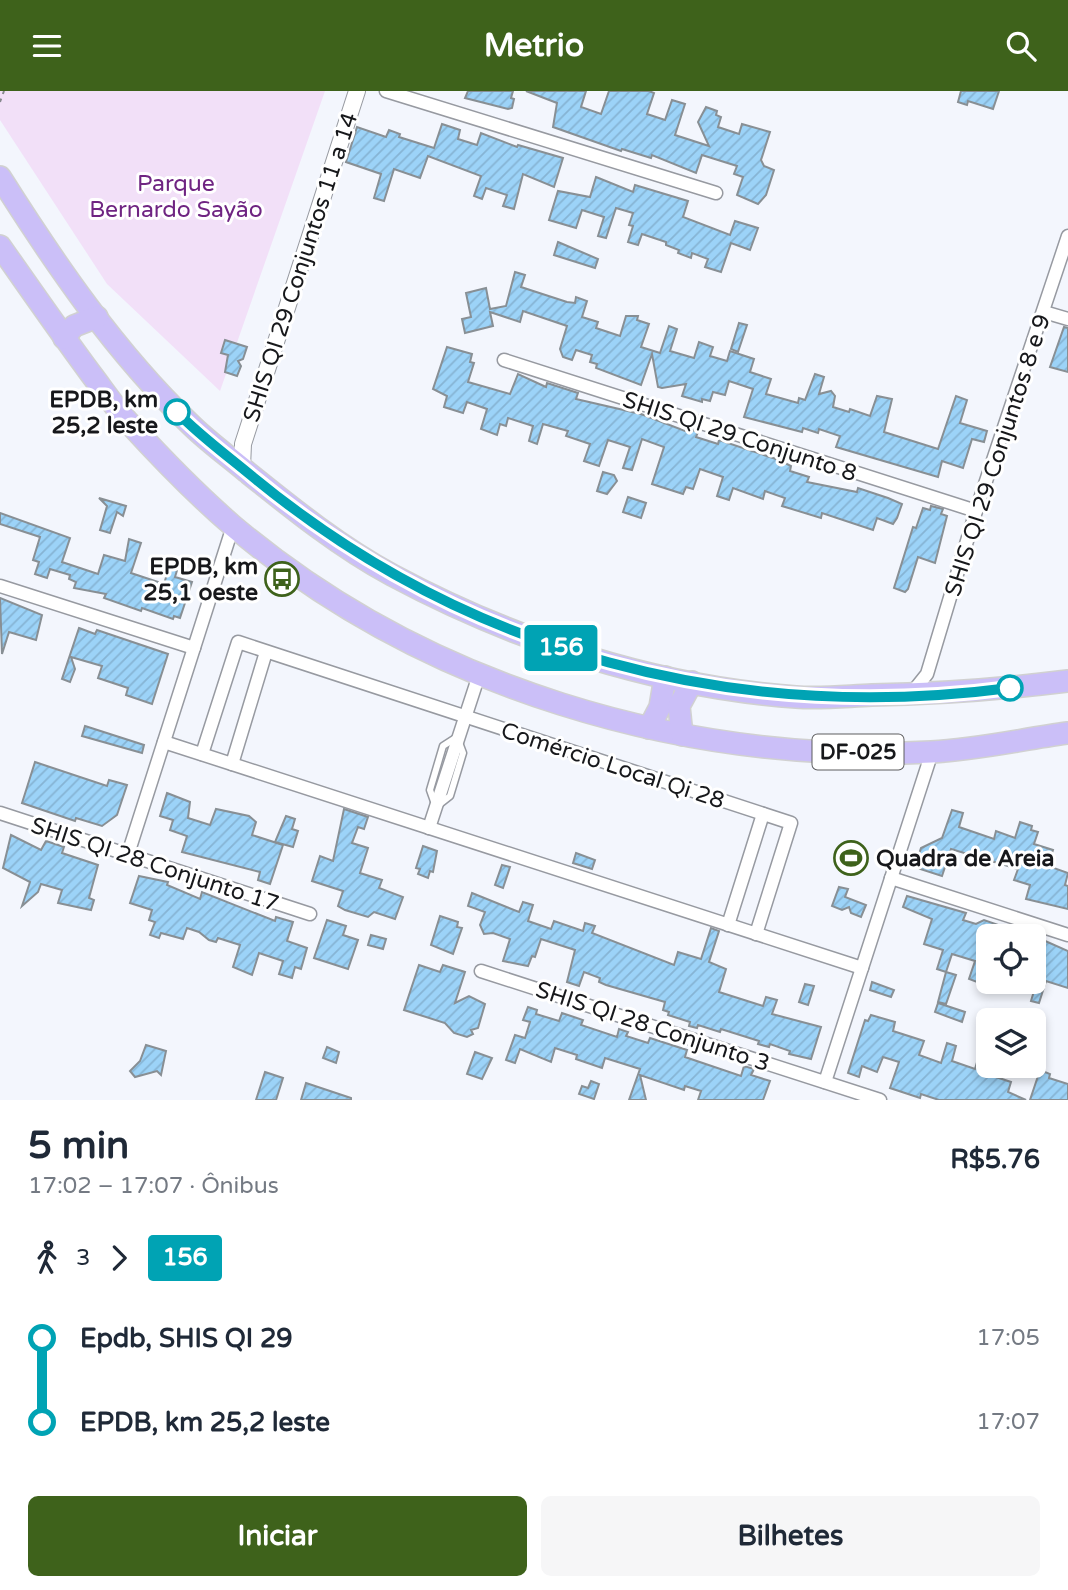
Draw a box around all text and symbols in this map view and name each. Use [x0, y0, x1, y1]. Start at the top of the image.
icon: menu [28, 27, 66, 65]
text: Metrio [484, 27, 584, 65]
icon: search [1002, 27, 1040, 65]
street label: SHIS QI 29 Conjuntos 11 a 14 [238, 109, 364, 426]
park label: Parque Bernardo Sayão [89, 170, 263, 224]
street label: SHIS QI 29 Conjuntos 8 e 9 [939, 311, 1057, 600]
place label: EPDB, km 25,2 leste [49, 386, 158, 440]
street label: SHIS QI 29 Conjunto 8 [619, 386, 860, 488]
marker: EPDB, km 25,2 leste [164, 399, 190, 425]
place label: EPDB, km 25,1 oeste [143, 553, 258, 607]
bus stop icon: EPDB, km 25,1 oeste [263, 560, 301, 598]
line badge: 156 [521, 625, 601, 671]
text: 156 [538, 633, 584, 662]
unlabelled marker [997, 675, 1023, 701]
street label: Comércio Local Qi 28 [497, 717, 728, 815]
road number: DF-025 [812, 735, 903, 769]
street label: SHIS QI 28 Conjunto 17 [27, 812, 282, 918]
sports icon: Quadra de Areia [832, 839, 870, 877]
place label: Quadra de Areia [876, 845, 1054, 873]
map controls [976, 924, 1046, 1078]
button: locate [976, 924, 1046, 994]
street label: SHIS QI 28 Conjunto 3 [532, 976, 773, 1078]
button: layers [976, 1008, 1046, 1078]
text: 5 min [28, 1123, 129, 1169]
text: R$5.76 [950, 1144, 1040, 1175]
text: 17:02 – 17:07 · Ônibus [28, 1172, 279, 1200]
icon: walk [28, 1239, 66, 1277]
icon: forward [100, 1239, 138, 1277]
text: 156 [162, 1243, 208, 1272]
text: 3 [76, 1244, 90, 1272]
text: Epdb, SHIS QI 29 [80, 1323, 293, 1354]
text: 17:05 [976, 1324, 1040, 1352]
text: EPDB, km 25,2 leste [80, 1407, 330, 1438]
text: 17:07 [976, 1408, 1040, 1436]
button: Iniciar [28, 1496, 527, 1576]
button: Bilhetes [541, 1496, 1040, 1576]

